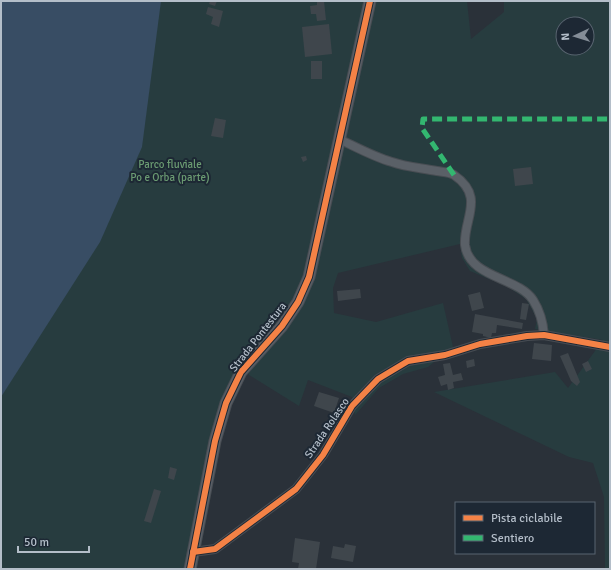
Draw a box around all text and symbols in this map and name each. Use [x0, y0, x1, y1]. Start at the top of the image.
north arrow [555, 16, 595, 56]
text: N [559, 32, 572, 41]
park label: Parco fluviale Po e Orba (parte) [130, 158, 210, 184]
street label: Strada Pontestura [227, 299, 289, 374]
street label: Strada Rolasco [302, 395, 352, 461]
legend [455, 502, 595, 554]
text: Pista ciclabile [491, 511, 563, 526]
scale bar [18, 528, 89, 554]
text: Sentiero [491, 531, 534, 546]
text: 50 m [24, 535, 49, 550]

